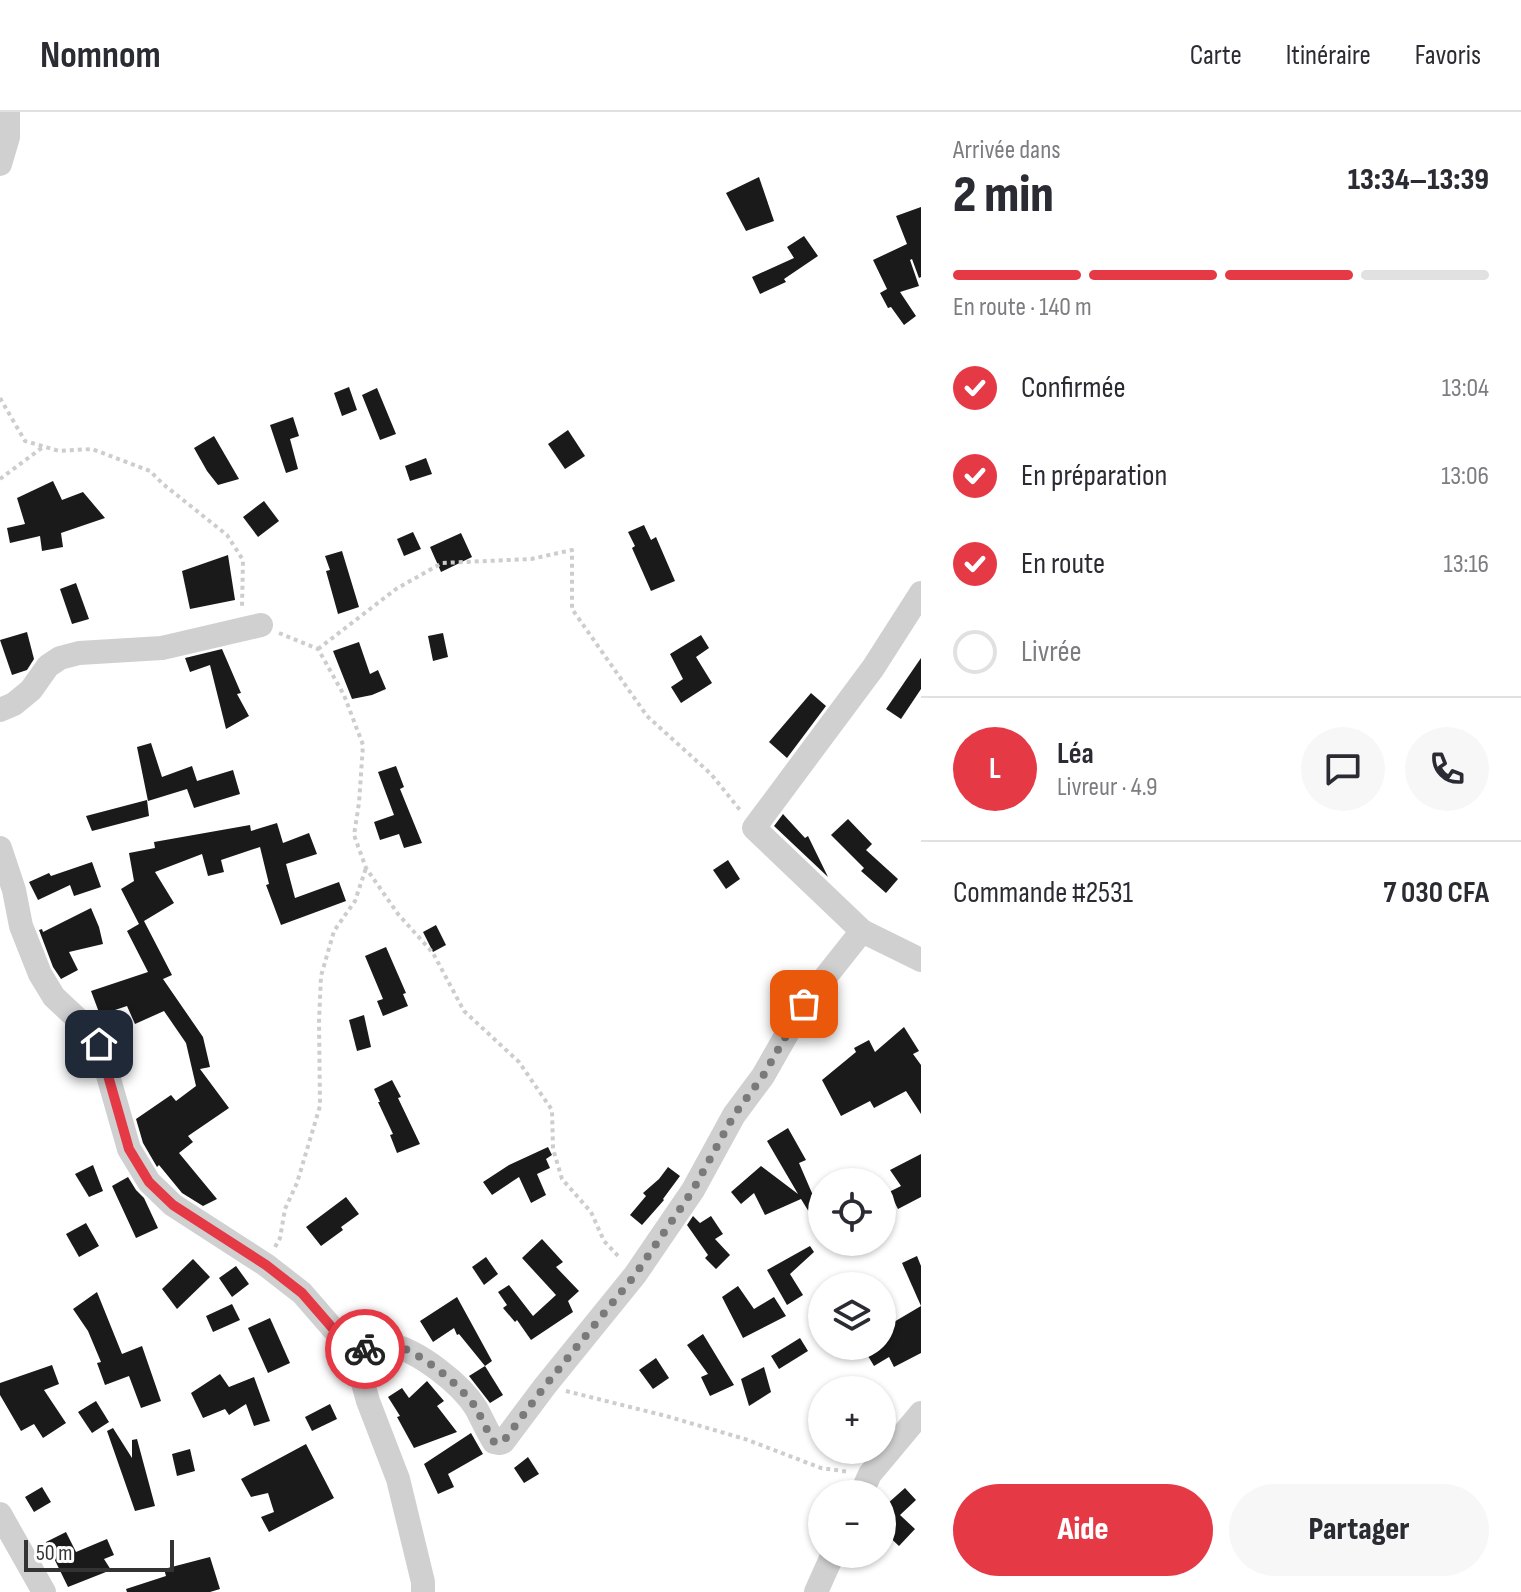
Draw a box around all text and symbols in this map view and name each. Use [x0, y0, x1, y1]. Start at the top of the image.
text: Nomnom [40, 33, 161, 78]
text: Carte [1190, 39, 1242, 72]
text: Itinéraire [1286, 39, 1371, 72]
text: Favoris [1415, 39, 1481, 72]
text: Arrivée dans [953, 135, 1061, 166]
text: 13:34–13:39 [1348, 162, 1489, 198]
text: 2 min [953, 164, 1054, 227]
text: En route · 140 m [953, 292, 1092, 323]
icon: check [953, 366, 997, 410]
text: Confirmée [1021, 370, 1126, 406]
text: 13:04 [1442, 373, 1489, 404]
icon: check [953, 454, 997, 498]
text: En préparation [1021, 458, 1167, 494]
text: 13:06 [1441, 461, 1489, 492]
icon: check [953, 542, 997, 586]
text: En route [1021, 546, 1105, 582]
text: 13:16 [1444, 549, 1489, 580]
text: Livrée [1021, 634, 1082, 670]
button: chat [1301, 727, 1385, 811]
button: phone [1405, 727, 1489, 811]
text: Léa [1057, 736, 1094, 772]
text: L [989, 751, 1001, 787]
text: Livreur · 4.9 [1057, 772, 1158, 803]
text: Commande #2531 [953, 875, 1133, 911]
text: 7 030 CFA [1383, 875, 1489, 911]
pin [770, 970, 838, 1038]
icon: bag [782, 982, 826, 1026]
pin [65, 1010, 133, 1078]
icon: home [77, 1022, 121, 1066]
map controls [808, 1168, 896, 1568]
button: locate [808, 1168, 896, 1256]
button: layers [808, 1272, 896, 1360]
courier [325, 1309, 405, 1389]
icon: bike [343, 1327, 387, 1371]
button: + [808, 1376, 896, 1464]
button: − [808, 1480, 896, 1568]
button: Aide [953, 1484, 1213, 1576]
button: Partager [1229, 1484, 1489, 1576]
scale bar [24, 1536, 174, 1572]
text: 50 m [36, 1540, 72, 1567]

